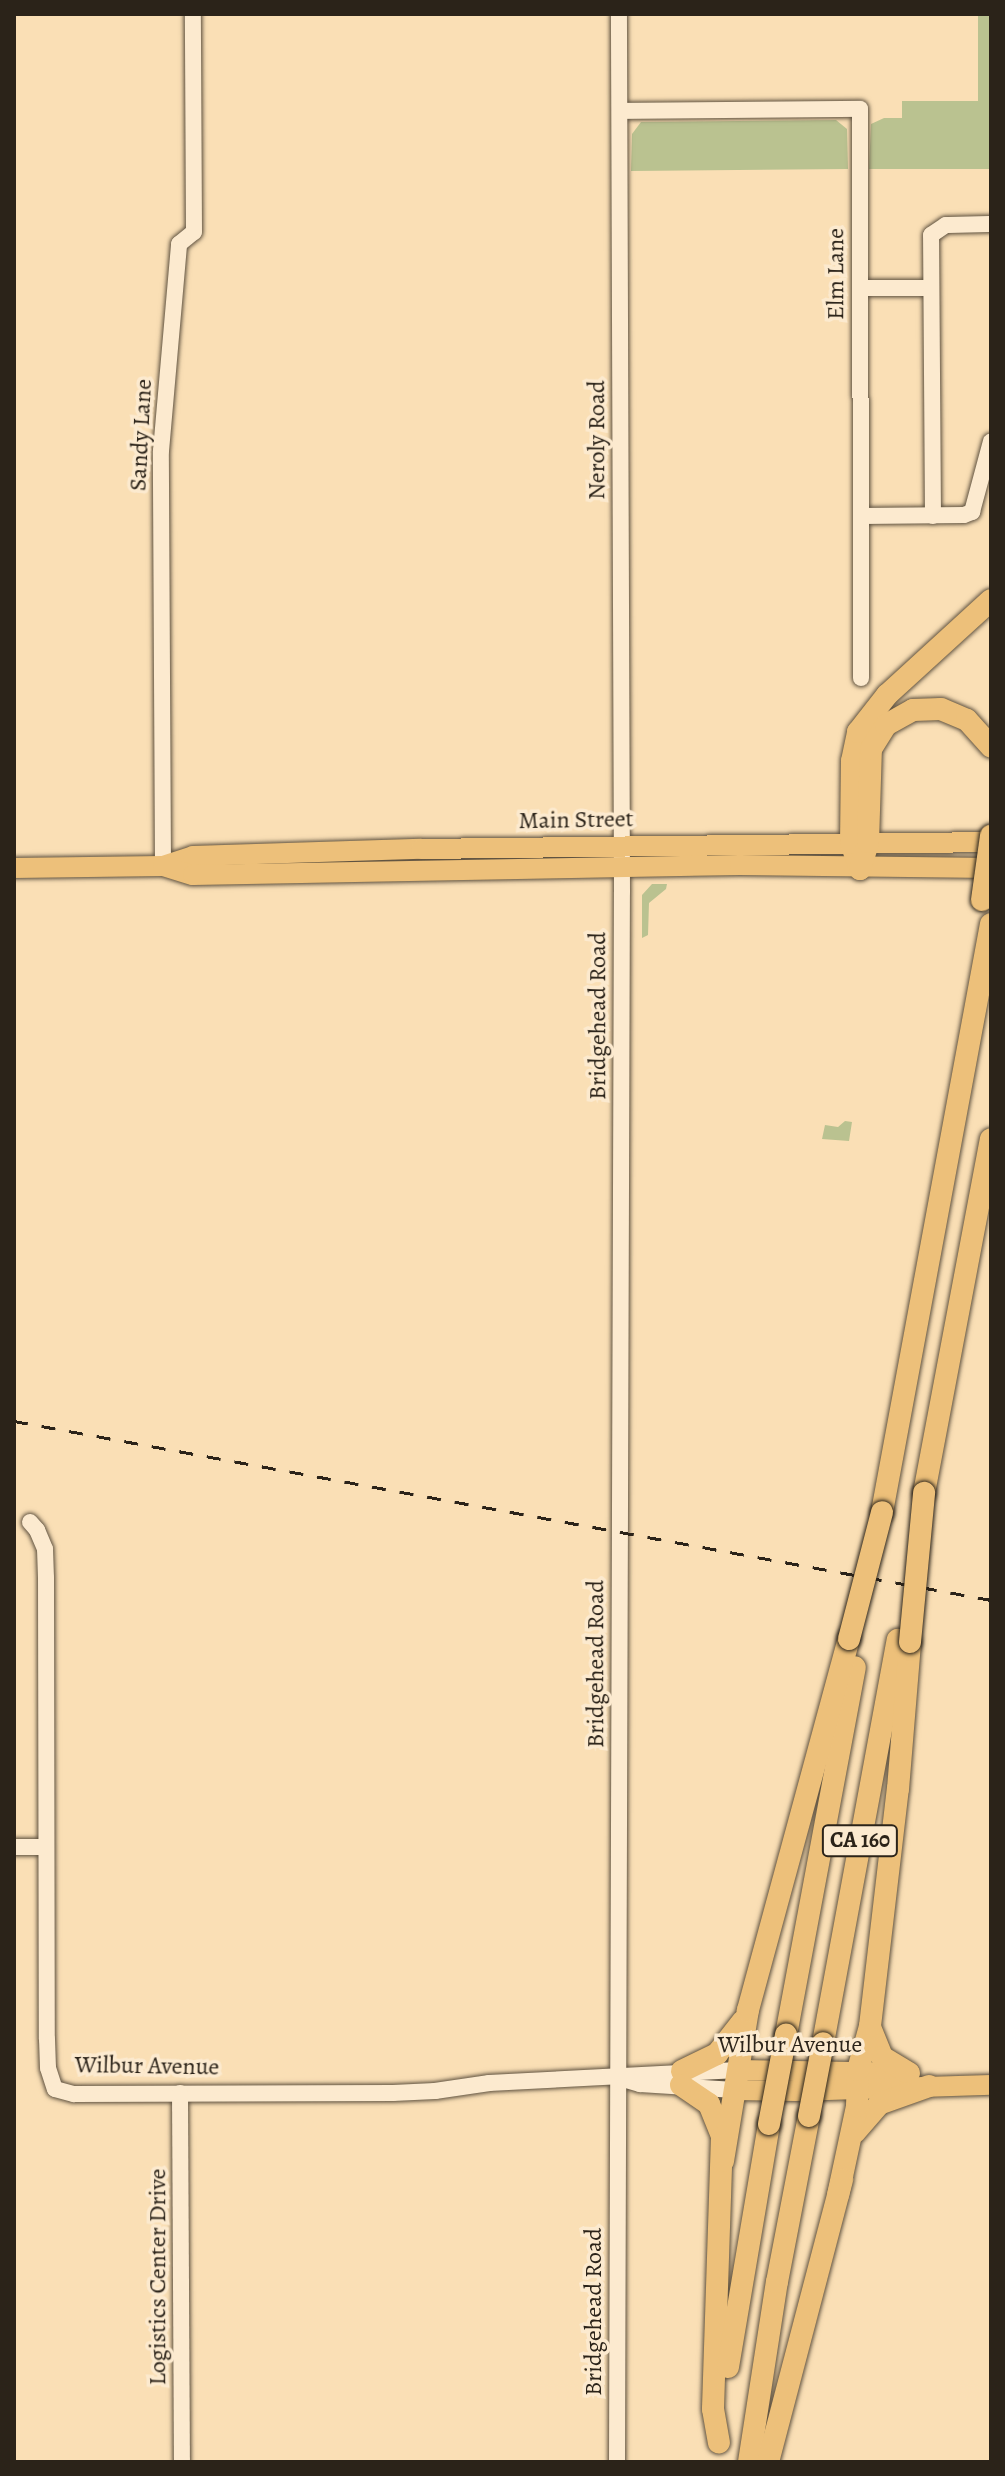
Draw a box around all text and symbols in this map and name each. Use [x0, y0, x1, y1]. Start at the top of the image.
street label: Elm Lane [822, 228, 850, 320]
street label: Sandy Lane [124, 378, 158, 492]
street label: Neroly Road [583, 380, 611, 500]
street label: Main Street [518, 805, 634, 835]
street label: Bridgehead Road [584, 932, 612, 1100]
street label: Bridgehead Road [582, 1580, 610, 1748]
road number: CA 160 [820, 1823, 900, 1859]
street label: Wilbur Avenue [718, 2031, 862, 2059]
street label: Wilbur Avenue [74, 2050, 220, 2082]
street label: Logistics Center Drive [144, 2169, 172, 2385]
street label: Bridgehead Road [580, 2228, 608, 2396]

